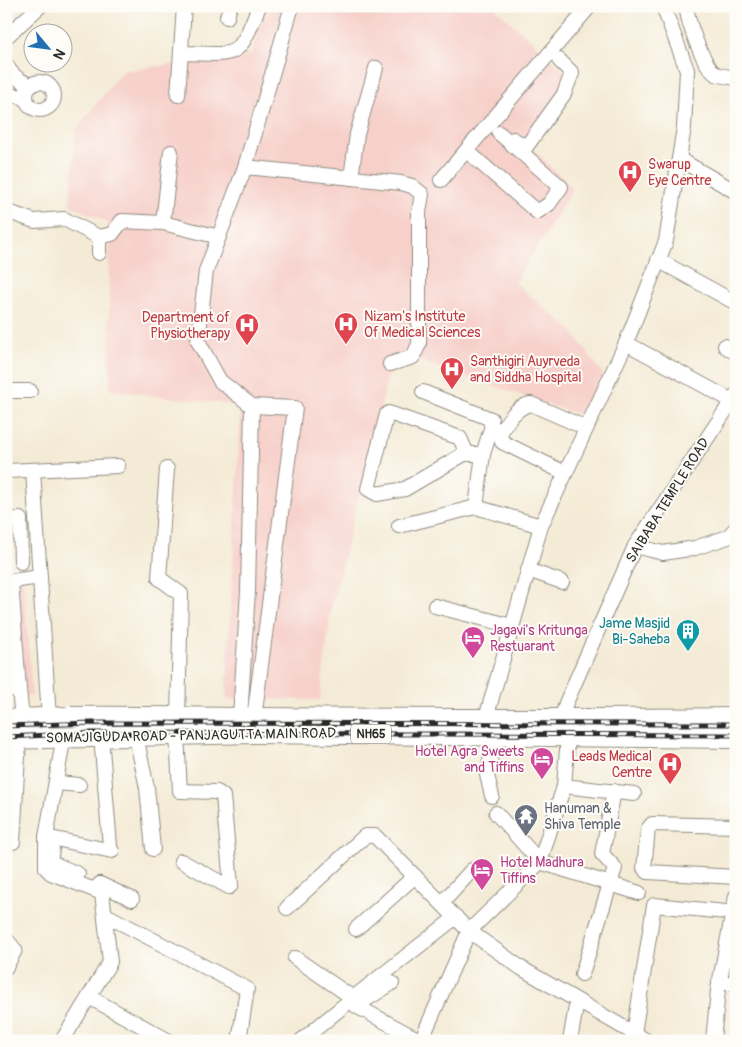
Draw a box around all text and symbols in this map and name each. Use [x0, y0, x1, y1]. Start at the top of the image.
north arrow [22, 22, 72, 72]
text: N [49, 46, 69, 62]
place label: Swarup Eye Centre [648, 156, 711, 189]
hospital icon: Swarup Eye Centre [617, 159, 643, 193]
place label: Nizam's Institute Of Medical Sciences [364, 308, 481, 341]
place label: Department of Physiotherapy [142, 309, 230, 342]
hospital icon: Nizam's Institute Of Medical Sciences [333, 311, 359, 345]
hospital icon: Department of Physiotherapy [234, 312, 260, 346]
place label: Santhigiri Auyrveda and Siddha Hospital [470, 353, 582, 386]
hospital icon: Santhigiri Auyrveda and Siddha Hospital [439, 356, 465, 390]
street label: SAIBABA TEMPLE ROAD [622, 435, 713, 566]
place label: Jame Masjid Bi-Saheba [599, 615, 670, 648]
building icon: Jame Masjid Bi-Saheba [675, 618, 701, 652]
place label: Jagavi's Kritunga Restuarant [490, 622, 588, 655]
hotel icon: Jagavi's Kritunga Restuarant [460, 625, 486, 659]
street label: SOMAJIGUDA ROAD - PANJAGUTTA MAIN ROAD [46, 724, 336, 747]
road number: NH65 [351, 724, 391, 744]
place label: Hotel Agra Sweets and Tiffins [415, 743, 525, 776]
hotel icon: Hotel Agra Sweets and Tiffins [529, 746, 555, 780]
place label: Leads Medical Centre [571, 748, 652, 781]
hospital icon: Leads Medical Centre [657, 751, 683, 785]
place label: Hanuman & Shiva Temple [544, 800, 621, 833]
temple icon: Hanuman & Shiva Temple [513, 803, 539, 837]
place label: Hotel Madhura Tiffins [500, 854, 584, 887]
hotel icon: Hotel Madhura Tiffins [469, 857, 495, 891]

